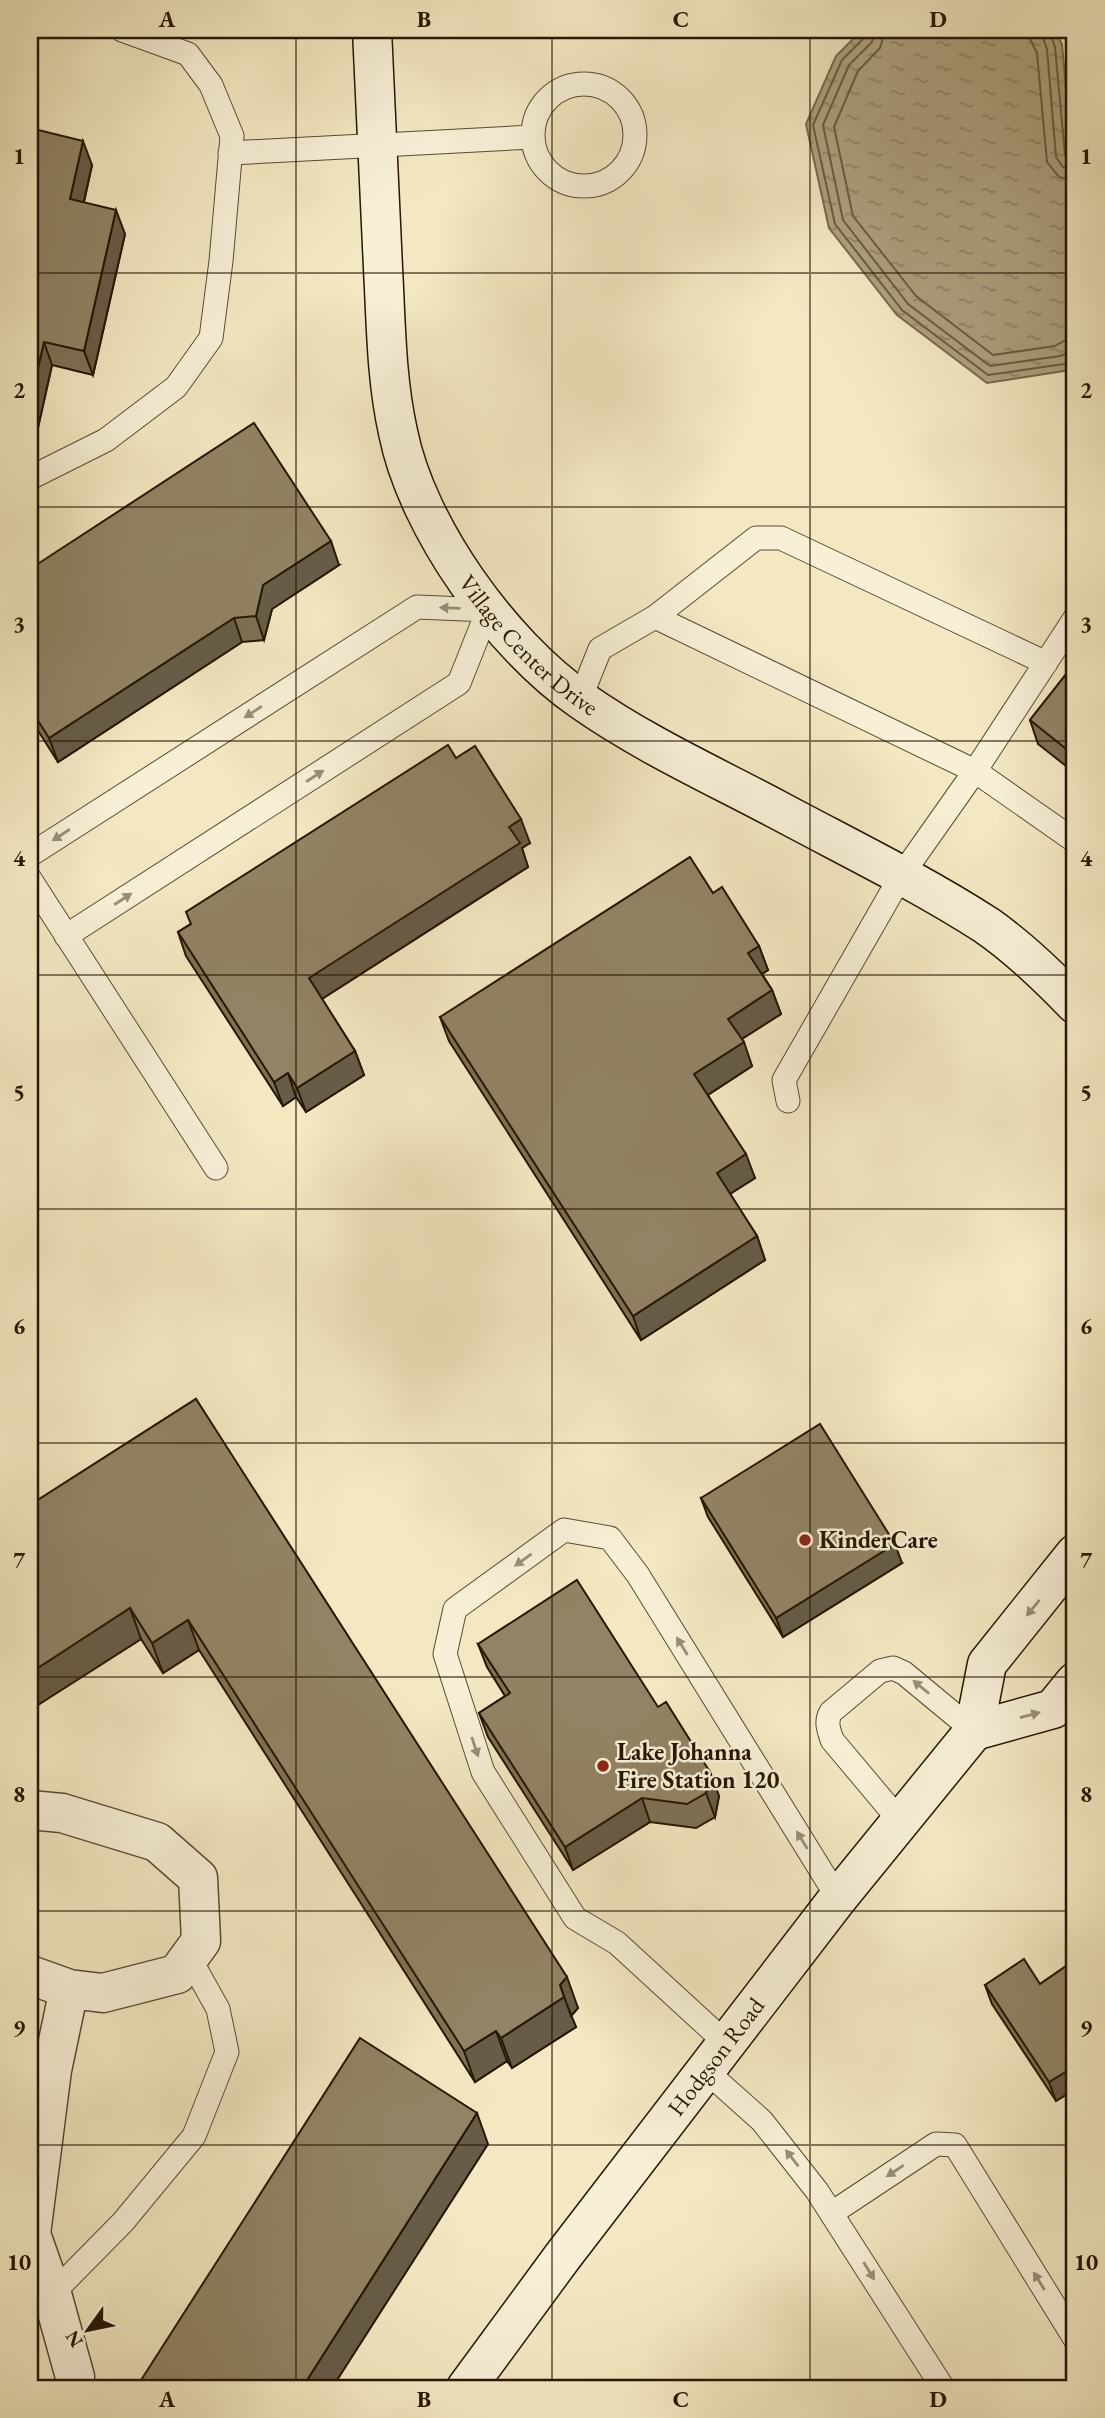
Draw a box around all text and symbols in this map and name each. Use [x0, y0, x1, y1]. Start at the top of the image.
text: A [158, 4, 176, 34]
text: B [417, 4, 431, 34]
text: C [673, 4, 689, 34]
text: D [929, 4, 947, 34]
text: 1 [13, 141, 25, 171]
text: 1 [1080, 141, 1092, 171]
text: 2 [13, 375, 25, 405]
text: 2 [1080, 375, 1092, 405]
street label: Village Center Drive [452, 568, 605, 722]
one-way arrow [438, 603, 460, 614]
text: 3 [13, 609, 25, 639]
text: 3 [1080, 609, 1092, 639]
one-way arrow [243, 706, 263, 719]
one-way arrow [305, 770, 324, 783]
one-way arrow [52, 829, 71, 842]
text: 4 [13, 843, 26, 873]
text: 4 [1080, 843, 1093, 873]
one-way arrow [114, 893, 133, 906]
text: 5 [13, 1077, 25, 1107]
text: 5 [1080, 1077, 1092, 1107]
text: 6 [13, 1311, 25, 1341]
text: 6 [1080, 1311, 1092, 1341]
place label: KinderCare [819, 1524, 938, 1555]
marker: KinderCare [797, 1532, 813, 1548]
text: 7 [13, 1545, 26, 1575]
text: 7 [1080, 1545, 1093, 1575]
one-way arrow [514, 1553, 532, 1567]
one-way arrow [1025, 1598, 1040, 1616]
one-way arrow [676, 1637, 689, 1656]
one-way arrow [913, 1680, 931, 1695]
one-way arrow [1020, 1709, 1042, 1720]
place label: Lake Johanna Fire Station 120 [617, 1736, 780, 1795]
one-way arrow [470, 1737, 481, 1758]
marker: Lake Johanna Fire Station 120 [595, 1758, 611, 1774]
text: 8 [13, 1779, 25, 1809]
text: 8 [1080, 1779, 1092, 1809]
one-way arrow [796, 1830, 809, 1849]
street label: Hodgson Road [660, 1990, 771, 2122]
text: 9 [13, 2013, 25, 2043]
text: 9 [1080, 2013, 1092, 2043]
one-way arrow [784, 2150, 799, 2168]
one-way arrow [886, 2164, 904, 2178]
text: 10 [7, 2247, 31, 2277]
text: 10 [1074, 2247, 1098, 2277]
one-way arrow [862, 2261, 875, 2281]
one-way arrow [1033, 2271, 1046, 2290]
north arrow [52, 2296, 122, 2366]
text: N [59, 2325, 89, 2352]
text: A [158, 2384, 176, 2414]
text: B [417, 2384, 431, 2414]
text: C [673, 2384, 689, 2414]
text: D [929, 2384, 947, 2414]

